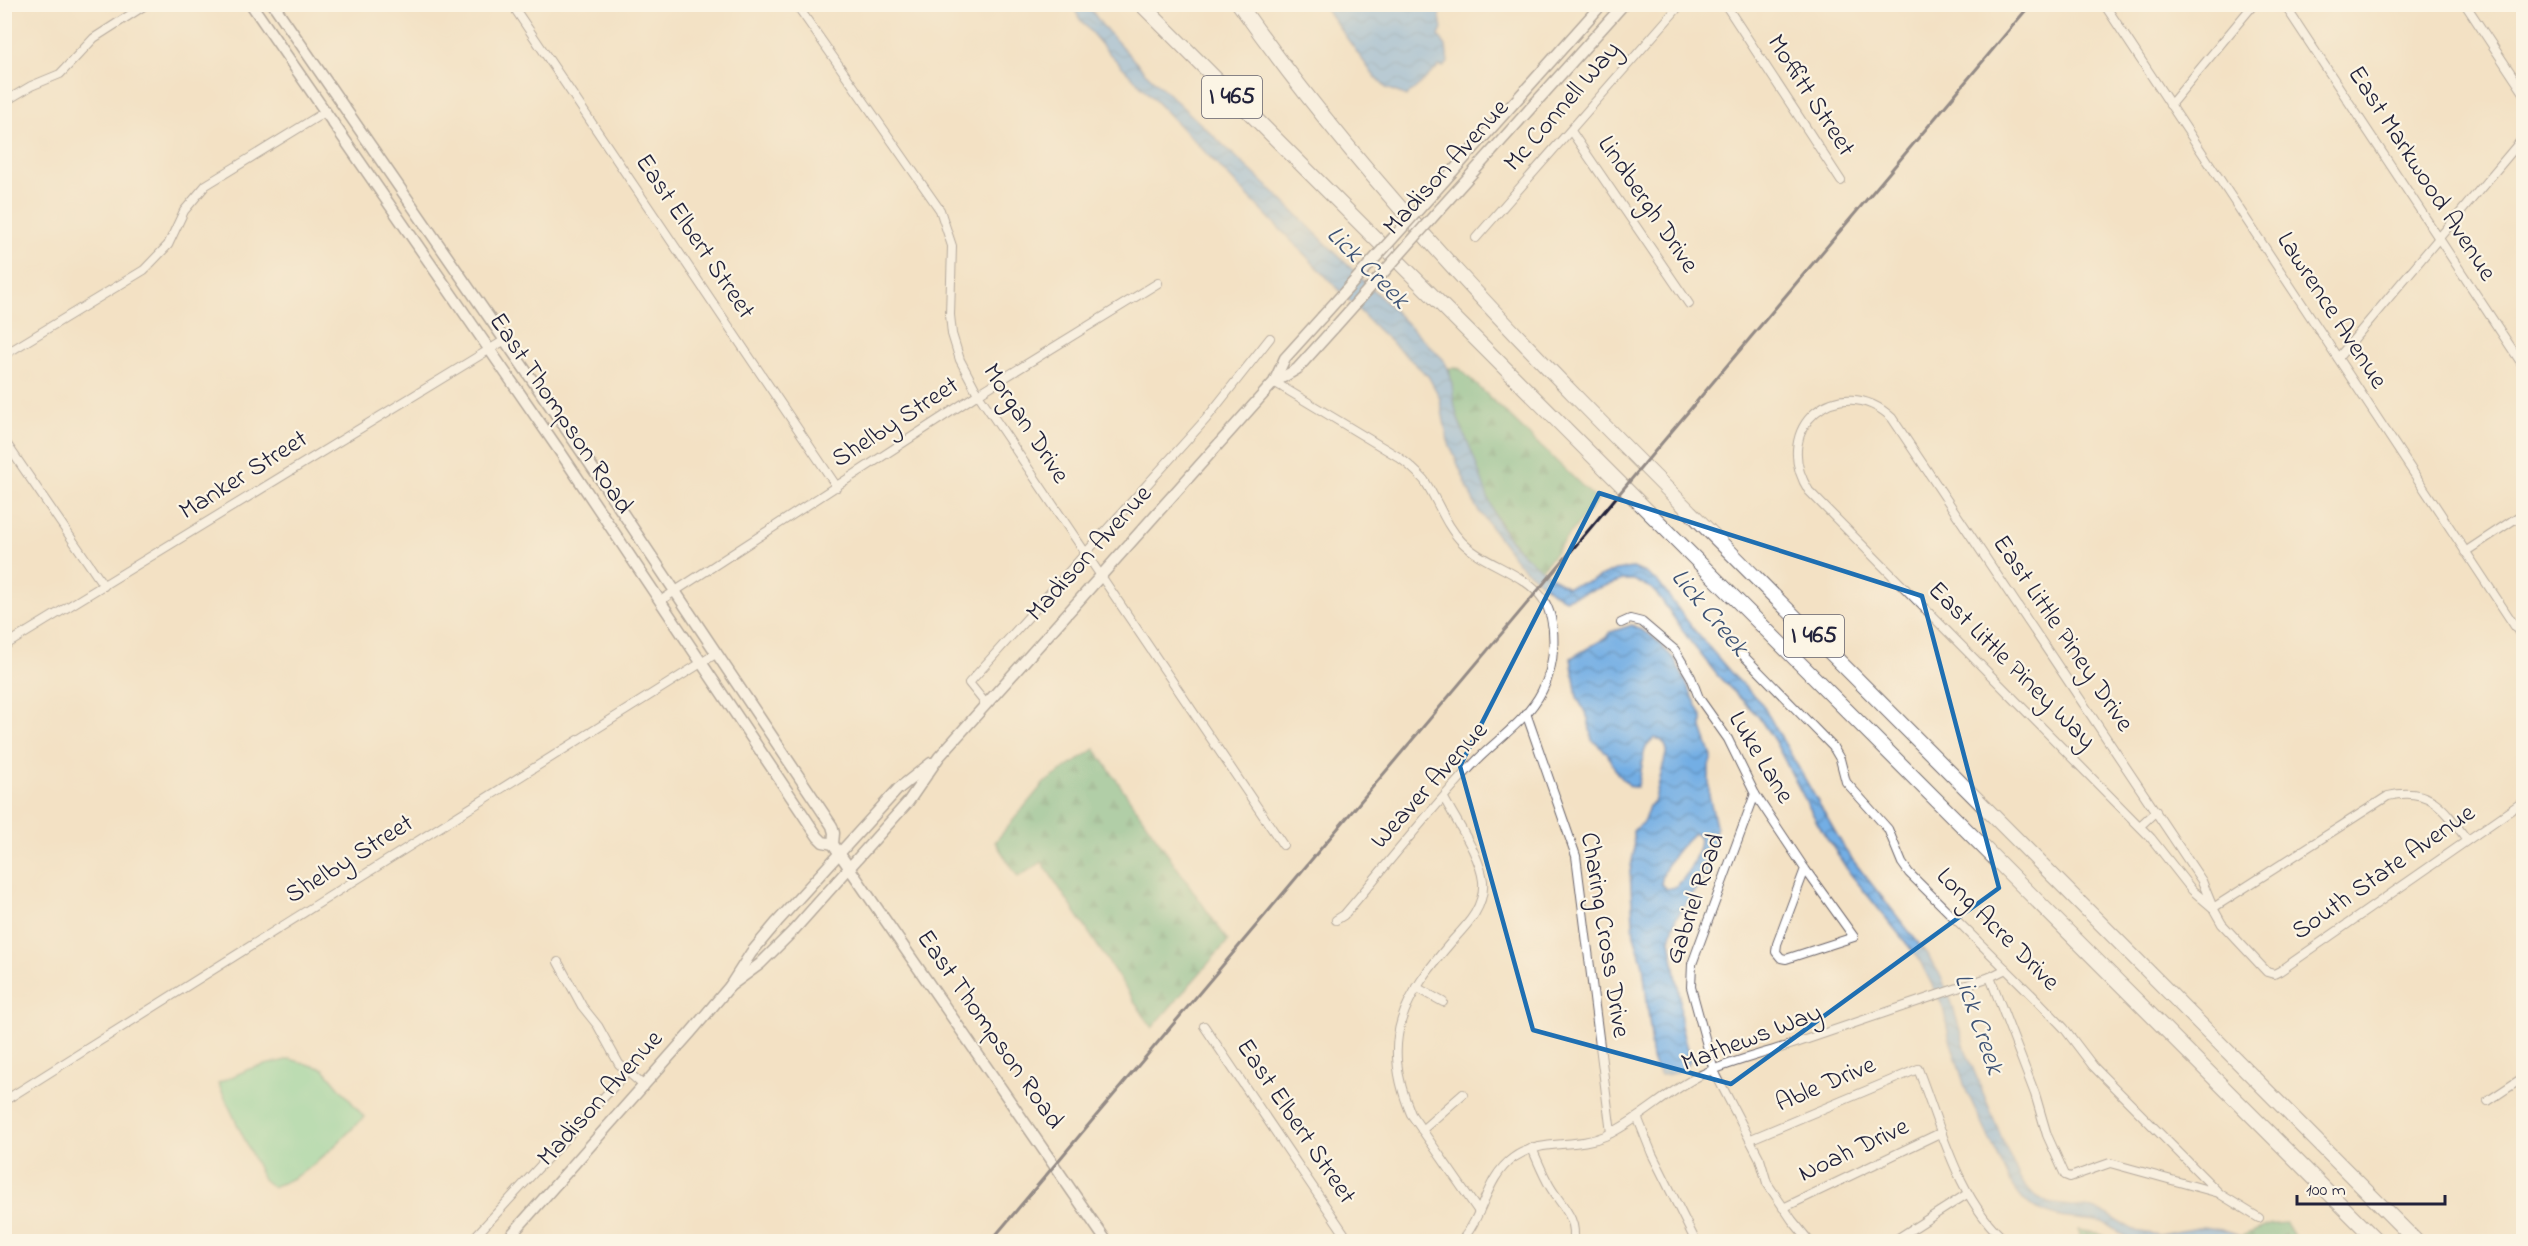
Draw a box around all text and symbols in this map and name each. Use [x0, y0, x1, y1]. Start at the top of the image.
street label: Moffitt Street [1756, 27, 1864, 165]
street label: Mc Connell Way [1495, 33, 1631, 181]
street label: East Markwood Avenue [2337, 59, 2505, 290]
road number: I 465 [1202, 76, 1262, 118]
street label: Madison Avenue [1375, 91, 1519, 245]
street label: Lindbergh Drive [1587, 128, 1707, 282]
street label: East Elbert Street [624, 147, 764, 328]
water label: Lick Creek [1316, 217, 1419, 320]
street label: Lawrence Avenue [2266, 225, 2396, 397]
street label: East Thompson Road [478, 306, 642, 523]
street label: Morgan Drive [972, 356, 1078, 492]
street label: Shelby Street [825, 367, 967, 478]
street label: Manker Street [172, 421, 316, 531]
street label: Madison Avenue [1018, 477, 1162, 631]
street label: East Little Piney Drive [1982, 528, 2142, 740]
water label: Lick Creek [1660, 560, 1758, 667]
street label: East Little Piney Way [1918, 573, 2104, 759]
road number: I 465 [1784, 615, 1844, 657]
street label: Luke Lane [1717, 704, 1803, 812]
street label: Weaver Avenue [1362, 713, 1498, 858]
street label: South State Avenue [2284, 795, 2484, 951]
street label: Shelby Street [278, 805, 422, 915]
street label: Gabriel Road [1656, 828, 1736, 969]
street label: Charing Cross Drive [1569, 830, 1639, 1041]
street label: Long Acre Drive [1926, 859, 2068, 1001]
street label: East Thompson Road [906, 922, 1072, 1138]
water label: Lick Creek [1943, 968, 2014, 1081]
street label: Mathews Way [1676, 995, 1828, 1083]
street label: Madison Avenue [529, 1022, 673, 1176]
street label: East Elbert Street [1225, 1032, 1365, 1213]
street label: Able Drive [1770, 1047, 1882, 1123]
street label: Noah Drive [1792, 1109, 1916, 1193]
scale bar [2297, 1168, 2446, 1206]
text: 100 m [2306, 1178, 2346, 1204]

